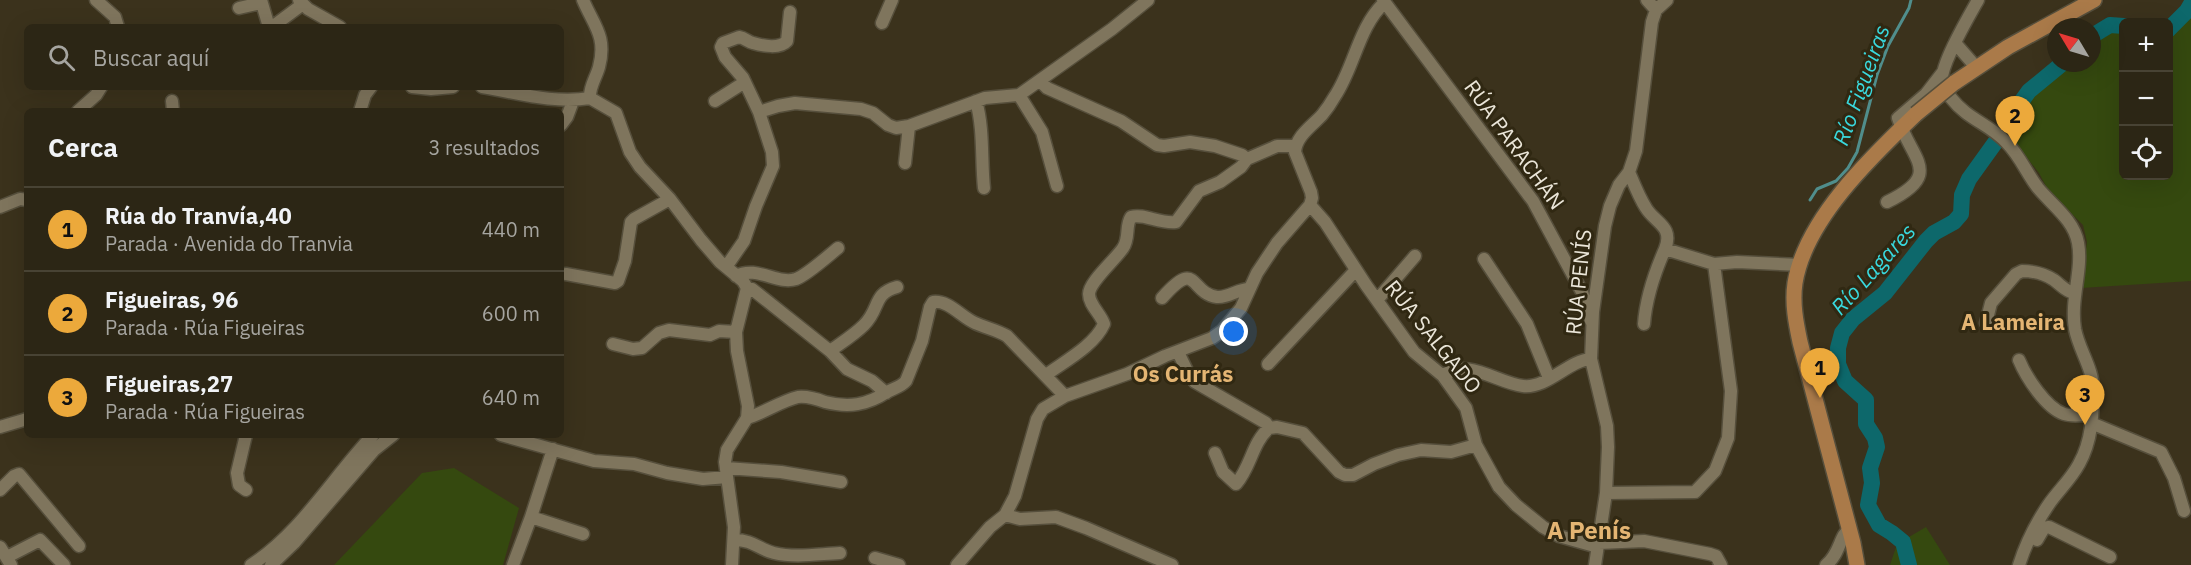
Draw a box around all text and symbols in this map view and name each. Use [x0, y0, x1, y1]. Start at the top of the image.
north arrow [2047, 18, 2101, 72]
map controls [2119, 18, 2173, 180]
button: + [2119, 18, 2173, 72]
water label: Río Figueiras [1825, 21, 1896, 149]
search box [24, 24, 564, 90]
icon: search [45, 41, 78, 74]
text: Buscar aquí [93, 43, 209, 72]
button: − [2119, 72, 2173, 126]
street label: RÚA PARACHÁN [1458, 74, 1571, 215]
pin: 2 [1996, 96, 2034, 146]
button: locate [2119, 126, 2173, 180]
text: Cerca [48, 130, 118, 164]
text: 3 resultados [428, 134, 540, 161]
text: Rúa do Tranvía,40 [105, 201, 292, 230]
text: 1 [62, 216, 74, 243]
text: 440 m [482, 216, 540, 243]
water label: Río Lagares [1824, 217, 1921, 321]
street label: RÚA PENÍS [1559, 228, 1597, 336]
text: Parada · Avenida do Tranvia [105, 230, 353, 257]
street label: RÚA SALGADO [1379, 274, 1488, 399]
text: Figueiras, 96 [105, 285, 238, 314]
text: 2 [62, 300, 74, 327]
text: 600 m [482, 300, 540, 327]
district label: A Lameira [1961, 307, 2065, 336]
text: Parada · Rúa Figueiras [105, 314, 305, 341]
your location [1219, 317, 1248, 346]
pin: 1 [1800, 348, 1840, 398]
district label: Os Currás [1133, 359, 1233, 388]
text: Figueiras,27 [105, 369, 233, 398]
pin: 3 [2066, 376, 2104, 425]
text: 3 [62, 384, 74, 411]
text: 640 m [482, 384, 540, 411]
text: Parada · Rúa Figueiras [105, 398, 305, 425]
district label: A Penís [1547, 514, 1631, 546]

